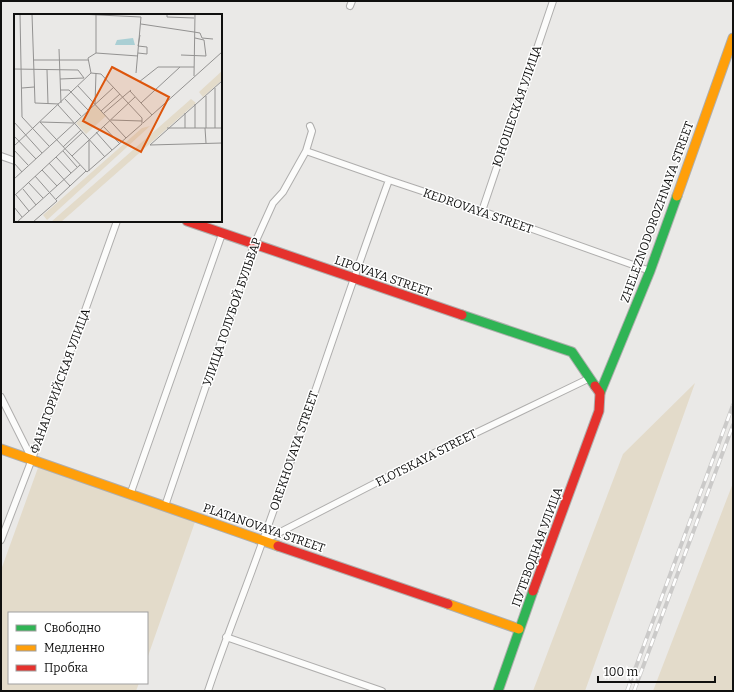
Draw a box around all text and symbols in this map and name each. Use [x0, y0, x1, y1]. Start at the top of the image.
inset map [14, 14, 222, 222]
street label: ЮНОШЕСКАЯ УЛИЦА [490, 43, 545, 169]
street label: ZHELEZNODOROZHNAYA STREET [618, 120, 696, 304]
street label: KEDROVAYA STREET [421, 186, 535, 236]
street label: УЛИЦА ГОЛУБОЙ БУЛЬВАР [199, 236, 264, 388]
street label: LIPOVAYA STREET [333, 253, 433, 299]
street label: ФАНАГОРИЙСКАЯ УЛИЦА [26, 306, 93, 456]
street label: OREKHOVAYA STREET [267, 389, 321, 513]
street label: FLOTSKAYA STREET [373, 427, 479, 489]
street label: ПУТЕВОДНАЯ УЛИЦА [509, 485, 565, 609]
street label: PLATANOVAYA STREET [201, 501, 327, 555]
legend [8, 612, 148, 684]
text: Свободно [44, 621, 101, 635]
text: Медленно [44, 641, 105, 655]
scale bar [598, 658, 715, 684]
text: Пробка [44, 661, 88, 675]
text: 100 m [604, 665, 639, 679]

